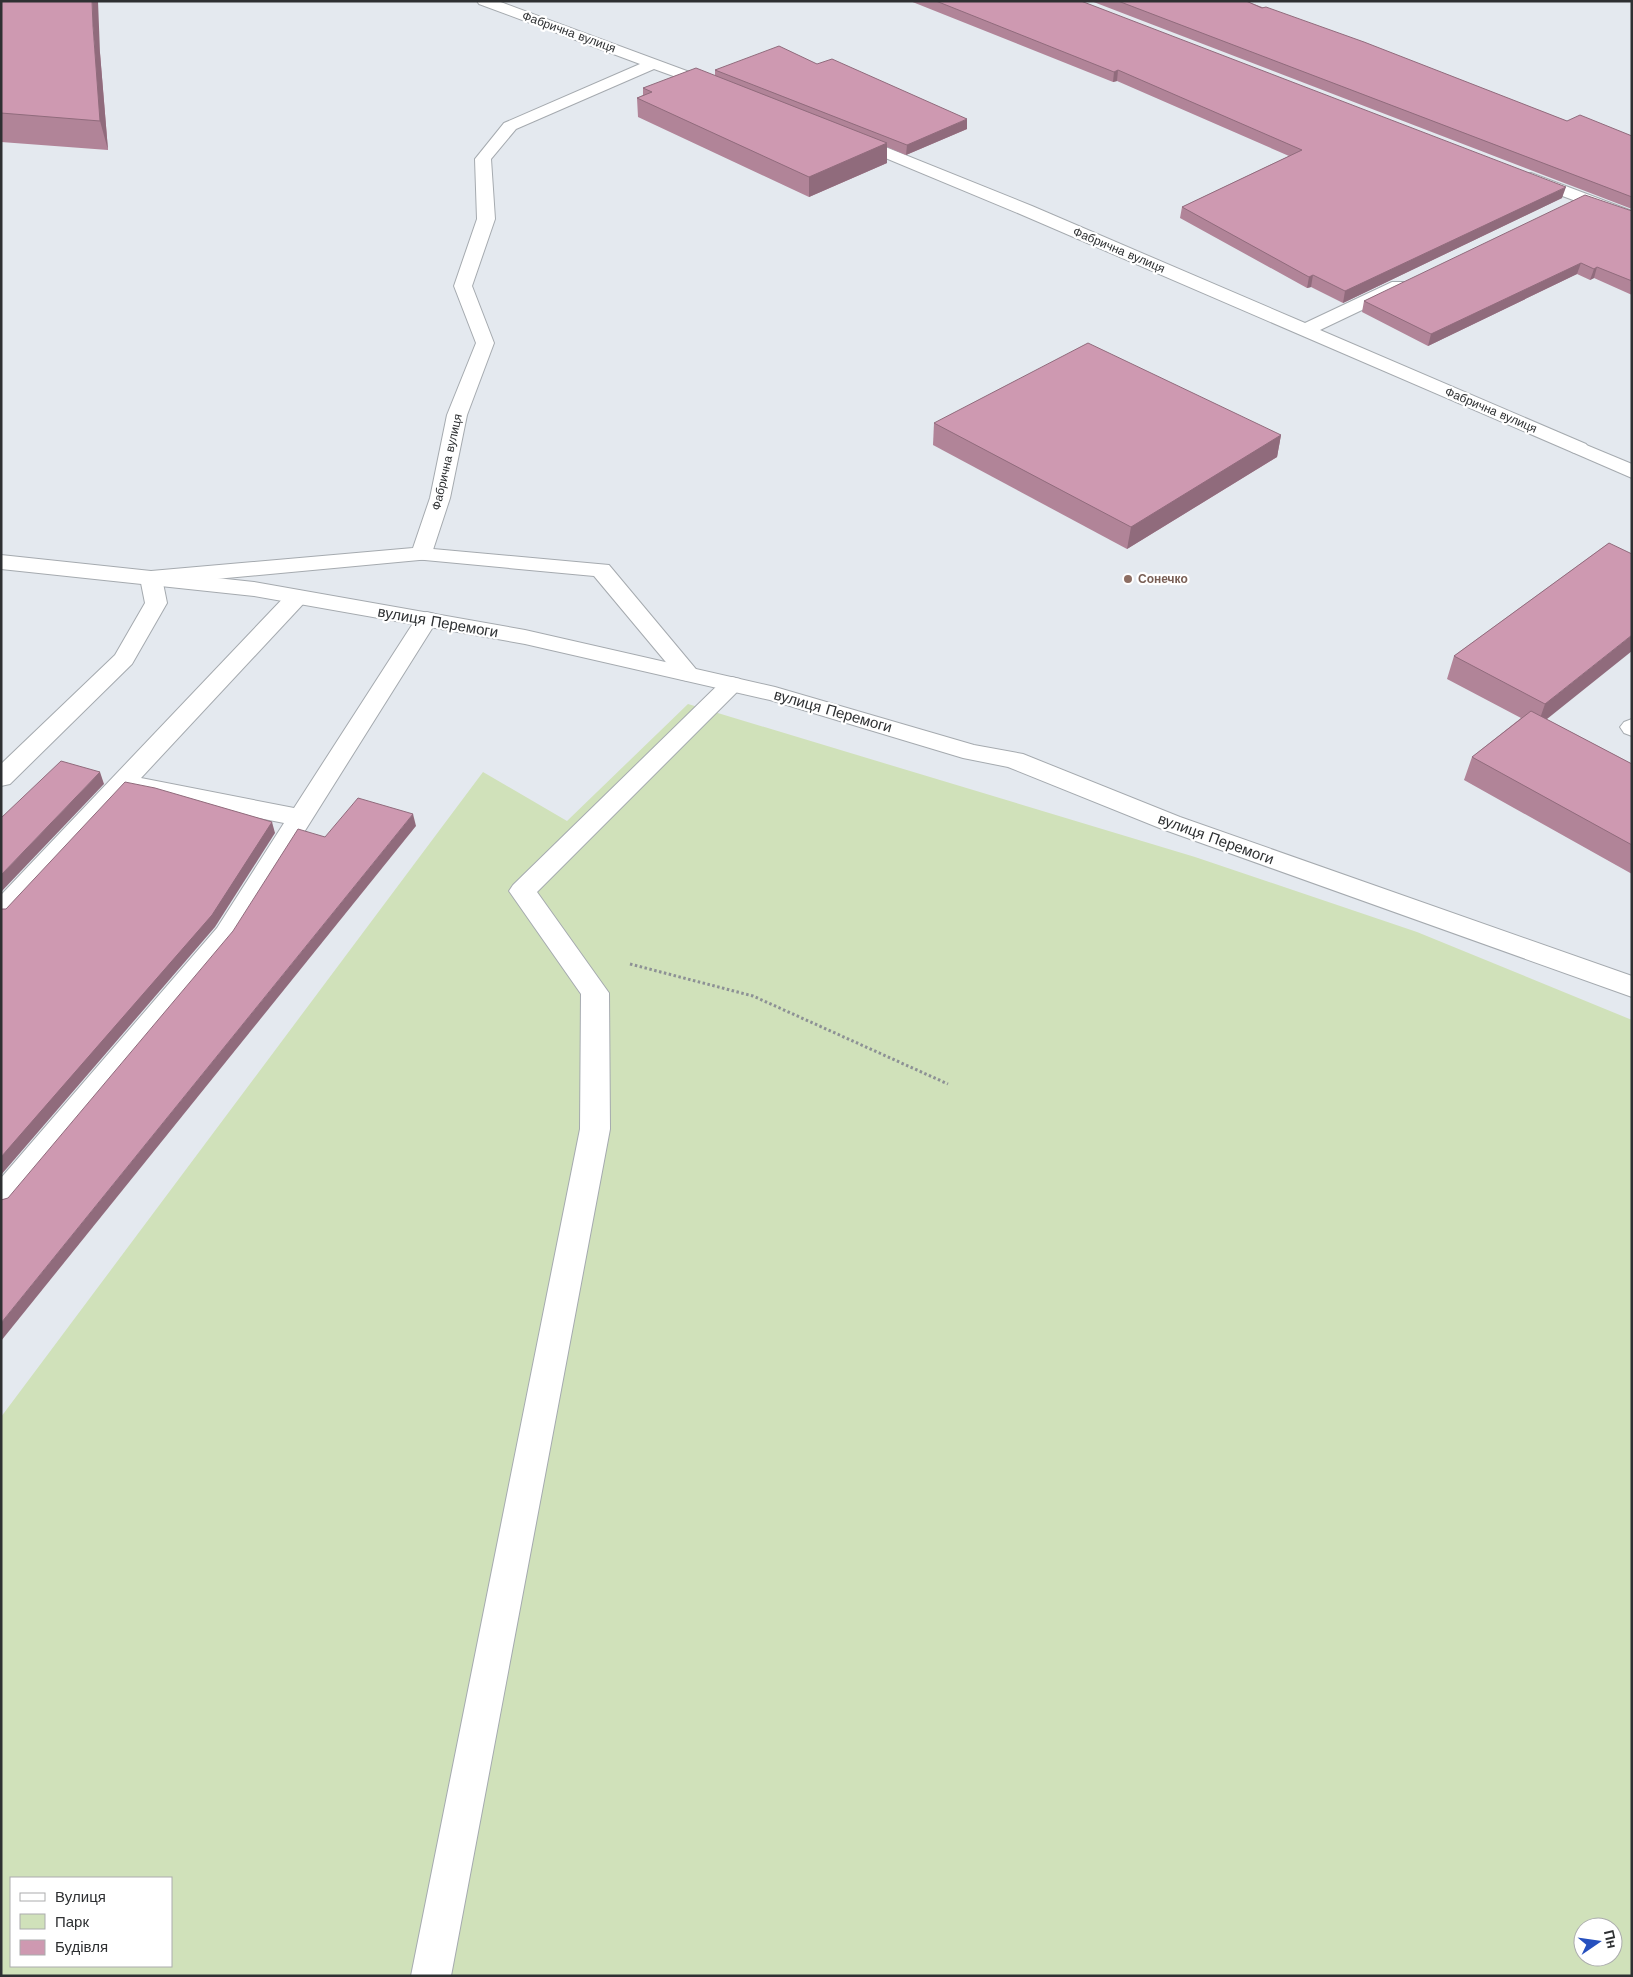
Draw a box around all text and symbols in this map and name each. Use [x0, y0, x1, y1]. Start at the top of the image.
street label: Фабрична вулиця [520, 9, 618, 55]
street label: Фабрична вулиця [1071, 224, 1167, 276]
street label: Фабрична вулиця [1443, 384, 1539, 436]
street label: Фабрична вулиця [429, 412, 465, 512]
place label: Сонечко [1138, 572, 1188, 586]
marker: Сонечко [1122, 573, 1134, 585]
street label: вулиця Перемоги [376, 603, 500, 641]
street label: вулиця Перемоги [772, 686, 894, 736]
street label: вулиця Перемоги [1156, 810, 1276, 868]
legend [10, 1877, 172, 1967]
text: Вулиця [55, 1888, 106, 1906]
text: Парк [55, 1913, 89, 1931]
north arrow [1573, 1917, 1623, 1967]
text: Пн [1601, 1928, 1621, 1950]
text: Будівля [55, 1938, 108, 1956]

